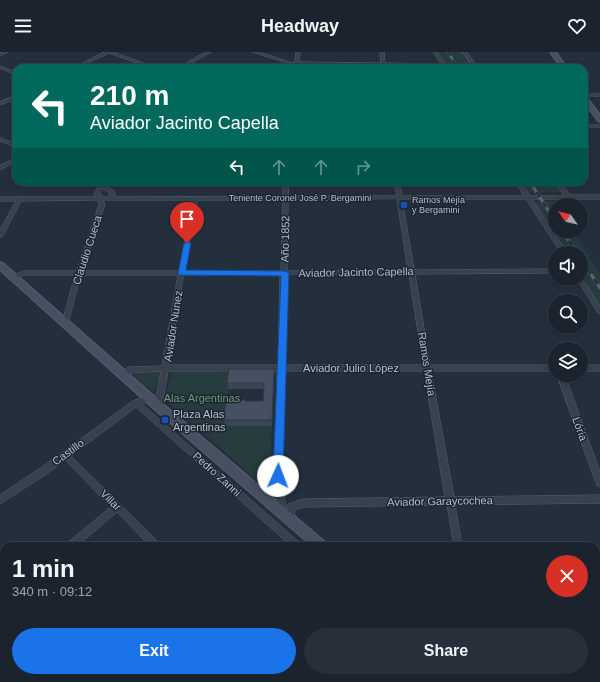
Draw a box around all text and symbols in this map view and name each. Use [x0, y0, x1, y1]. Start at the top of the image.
icon: menu [12, 15, 34, 37]
icon: heart [566, 15, 588, 37]
text: Headway [261, 16, 339, 36]
icon: left [24, 80, 76, 132]
text: 210 m [90, 80, 169, 111]
text: Aviador Jacinto Capella [90, 113, 279, 133]
icon: left [226, 156, 248, 178]
icon: ahead [268, 156, 290, 178]
icon: ahead [310, 156, 332, 178]
icon: right [352, 156, 374, 178]
street label: Teniente Coronel José P. Bergamini [229, 193, 371, 203]
place label: Ramos Mejía y Bergamini [412, 195, 465, 215]
north arrow [548, 198, 588, 238]
map controls [548, 198, 588, 382]
marker: Ramos Mejía y Bergamini [399, 200, 409, 210]
pin [170, 202, 204, 243]
icon: arrive [176, 208, 198, 230]
street label: Claudio Cueca [70, 213, 104, 286]
street label: Año 1852 [279, 215, 291, 263]
button: sound [548, 246, 588, 286]
street label: Aviador Jacinto Capella [298, 265, 415, 279]
street label: Aviador Nunez [161, 290, 185, 362]
button: search [548, 294, 588, 334]
street label: Ramos Mejía [416, 331, 438, 398]
button: layers [548, 342, 588, 382]
street label: Aviador Julio López [303, 362, 399, 374]
park label: Alas Argentinas [164, 392, 241, 404]
place label: Plaza Alas Argentinas [173, 408, 226, 433]
marker: Plaza Alas Argentinas [160, 415, 170, 425]
street label: Lória [570, 415, 590, 443]
street label: Castillo [50, 437, 86, 467]
street label: Pedro Zanni [191, 449, 243, 499]
position arrow [257, 455, 299, 497]
street label: Villar [98, 487, 124, 513]
street label: Aviador Garaycochea [387, 494, 494, 508]
text: 1 min [12, 555, 75, 582]
button: close [546, 555, 588, 597]
text: 340 m · 09:12 [12, 584, 92, 599]
button: Exit [12, 628, 296, 674]
button: Share [304, 628, 588, 674]

